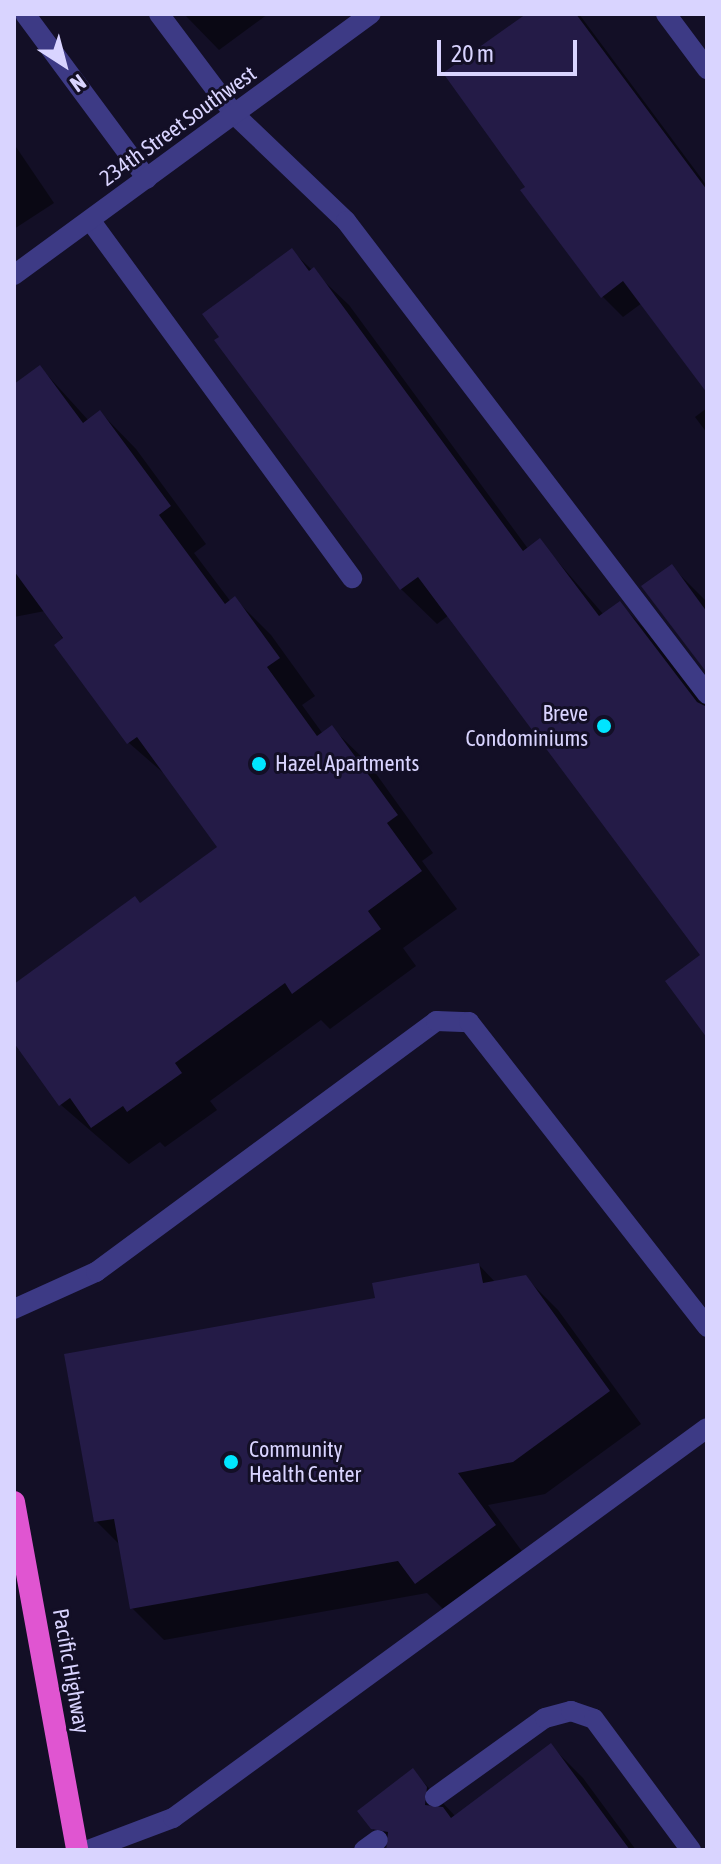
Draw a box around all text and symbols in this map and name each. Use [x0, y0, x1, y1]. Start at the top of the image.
north arrow [24, 24, 104, 104]
scale bar [441, 24, 581, 74]
text: 20 m [451, 40, 494, 67]
street label: 234th Street Southwest [95, 60, 261, 192]
text: N [65, 69, 91, 98]
place label: Breve Condominiums [465, 700, 588, 752]
marker: Breve Condominiums [595, 717, 613, 735]
place label: Hazel Apartments [275, 751, 419, 777]
marker: Hazel Apartments [250, 755, 268, 773]
place label: Community Health Center [249, 1436, 361, 1488]
marker: Community Health Center [220, 1451, 242, 1473]
street label: Pacific Highway [47, 1607, 95, 1735]

